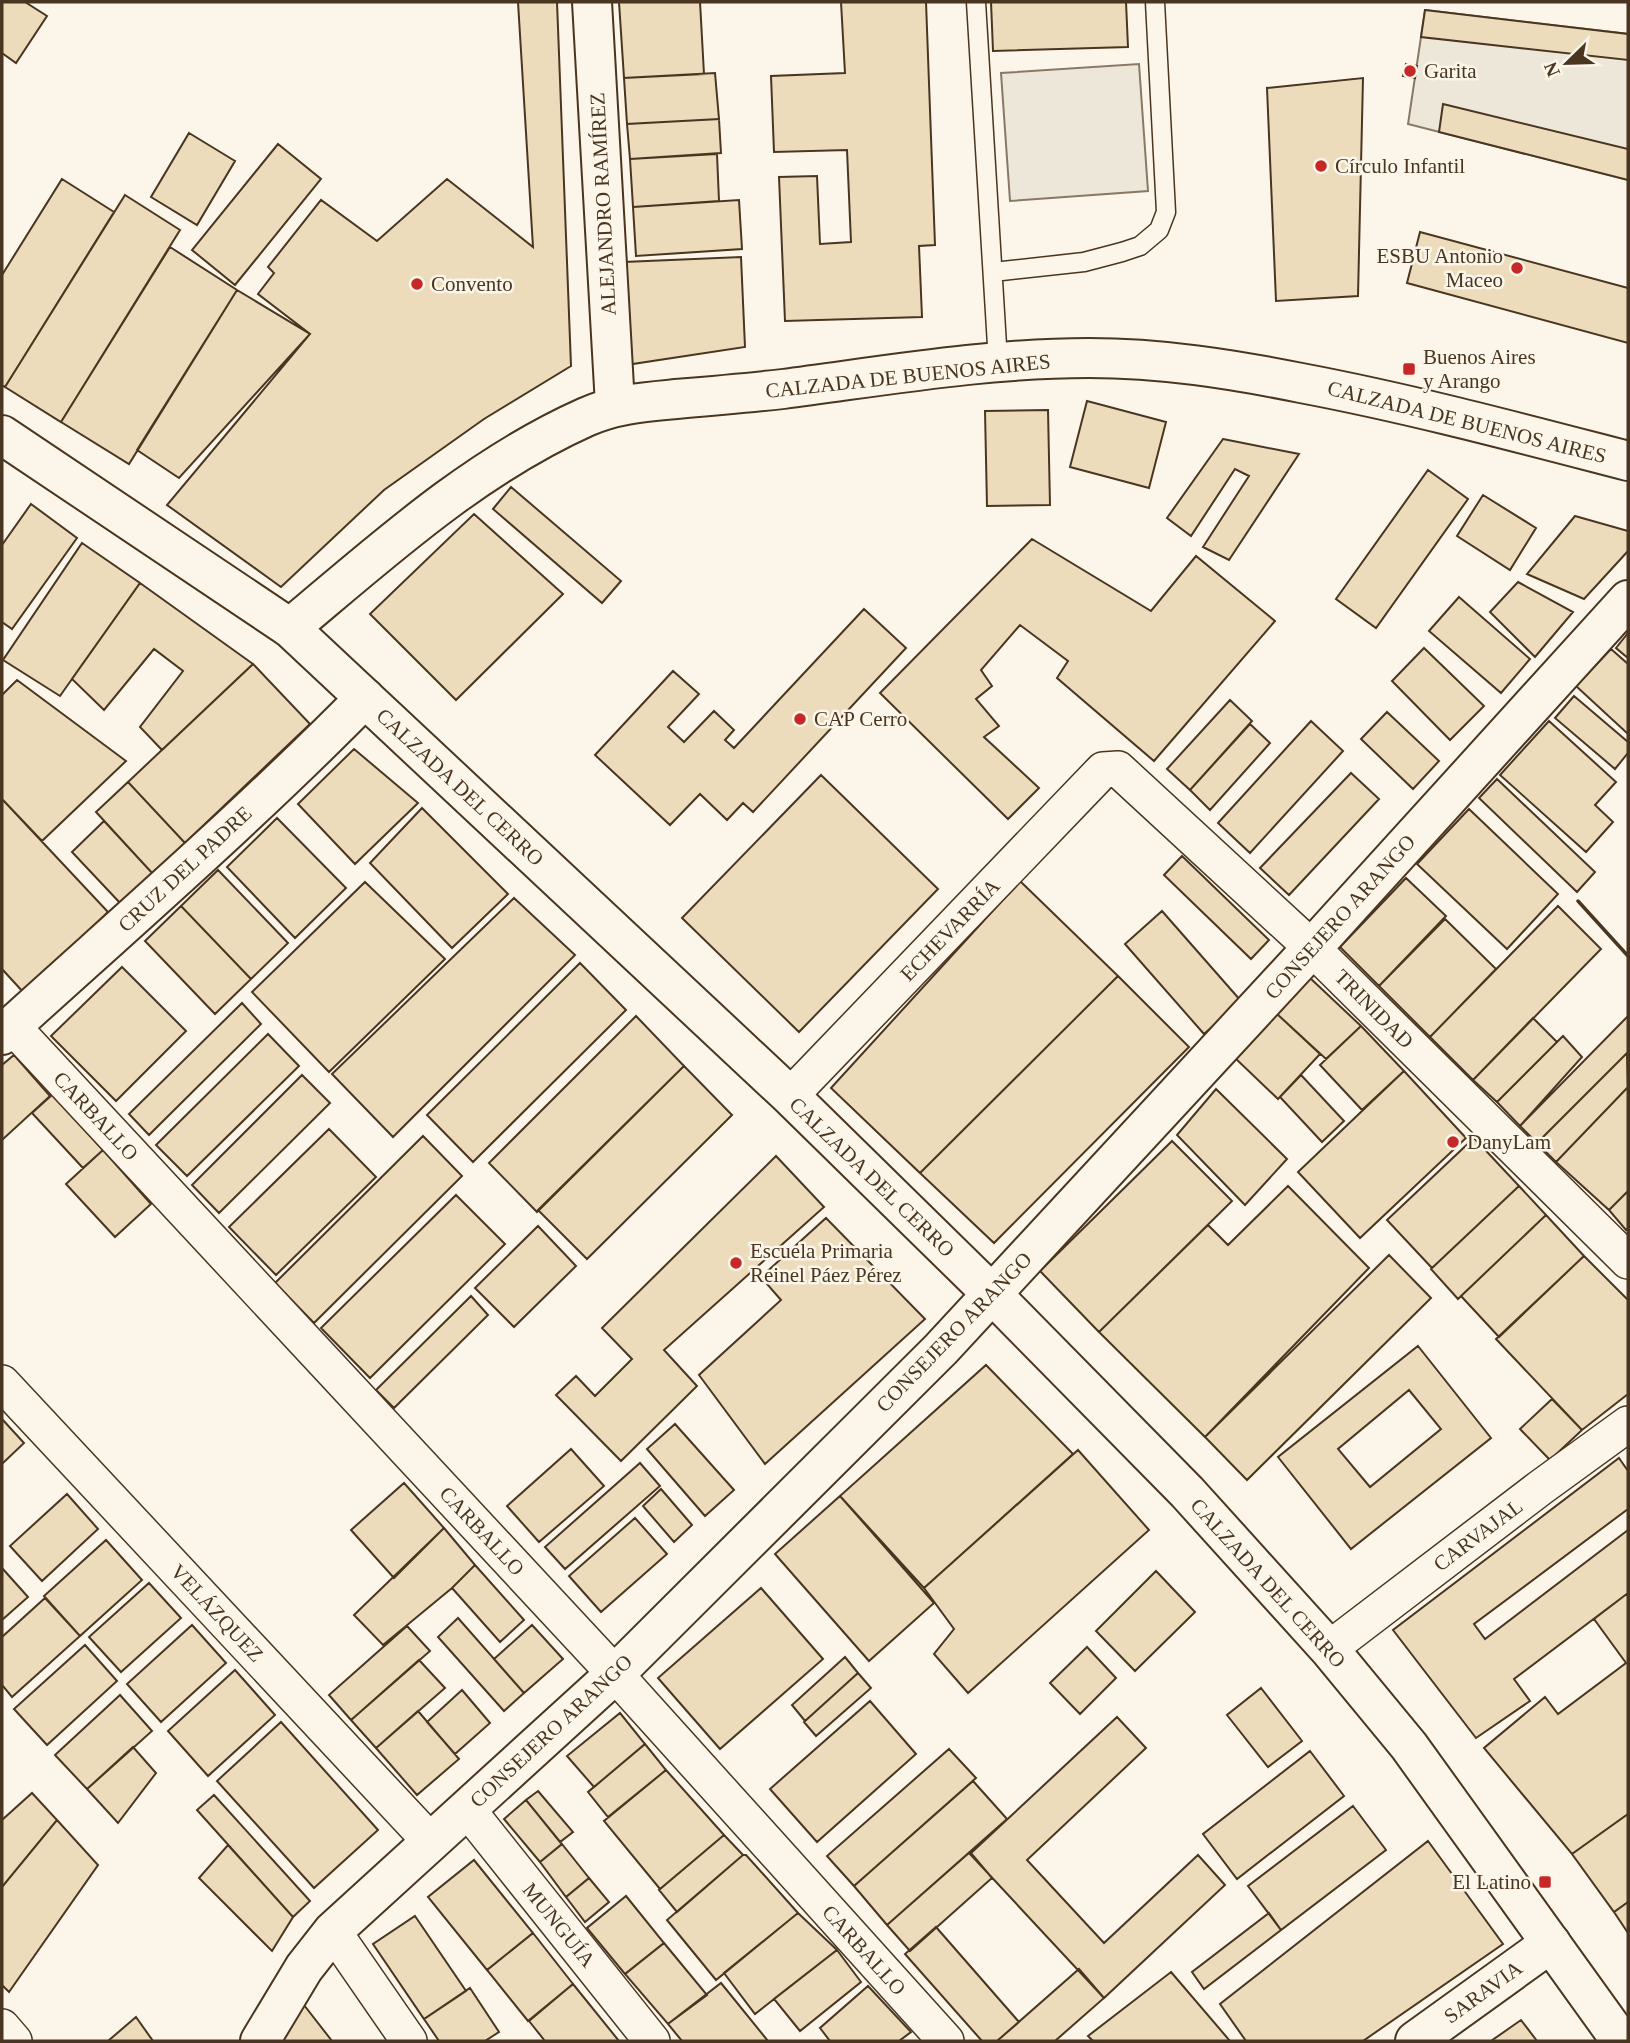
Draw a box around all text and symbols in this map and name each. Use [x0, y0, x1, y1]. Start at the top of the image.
north arrow [1532, 28, 1602, 98]
place label: Garita [1424, 59, 1477, 83]
text: N [1539, 59, 1564, 80]
marker: Garita [1402, 63, 1418, 79]
street label: ALEJANDRO RAMÍREZ [585, 92, 621, 316]
place label: Círculo Infantil [1335, 154, 1465, 178]
marker: Círculo Infantil [1313, 158, 1329, 174]
place label: ESBU Antonio Maceo [1376, 244, 1503, 292]
marker: ESBU Antonio Maceo [1509, 260, 1525, 276]
place label: Convento [431, 272, 513, 296]
marker: Convento [409, 276, 425, 292]
place label: Buenos Aires y Arango [1423, 345, 1536, 393]
street label: CALZADA DE BUENOS AIRES [764, 349, 1052, 403]
marker: Buenos Aires y Arango [1401, 361, 1417, 377]
street label: CALZADA DE BUENOS AIRES [1325, 376, 1609, 468]
street label: CALZADA DEL CERRO [371, 703, 549, 871]
place label: CAP Cerro [814, 707, 907, 731]
marker: CAP Cerro [792, 711, 808, 727]
street label: CRUZ DEL PADRE [113, 801, 257, 937]
street label: CONSEJERO ARANGO [1260, 830, 1420, 1004]
street label: ECHEVARRÍA [895, 873, 1005, 986]
street label: TRINIDAD [1330, 965, 1418, 1053]
street label: CARBALLO [49, 1066, 143, 1166]
street label: CALZADA DEL CERRO [785, 1092, 959, 1262]
place label: DanyLam [1467, 1130, 1551, 1154]
marker: DanyLam [1445, 1134, 1461, 1150]
place label: Escuela Primaria Reinel Páez Pérez [750, 1239, 902, 1287]
street label: CONSEJERO ARANGO [871, 1247, 1037, 1417]
marker: Escuela Primaria Reinel Páez Pérez [728, 1255, 744, 1271]
street label: CARBALLO [435, 1481, 529, 1581]
street label: CALZADA DEL CERRO [1186, 1493, 1350, 1673]
street label: CARVAJAL [1429, 1494, 1527, 1576]
street label: VELÁZQUEZ [166, 1559, 268, 1667]
street label: CONSEJERO ARANGO [465, 1650, 637, 1812]
place label: El Latino [1452, 1870, 1531, 1894]
marker: El Latino [1537, 1874, 1553, 1890]
street label: MUNGUÍA [518, 1878, 601, 1973]
street label: CARBALLO [817, 1900, 911, 2000]
street label: SARAVIA [1439, 1955, 1527, 2028]

